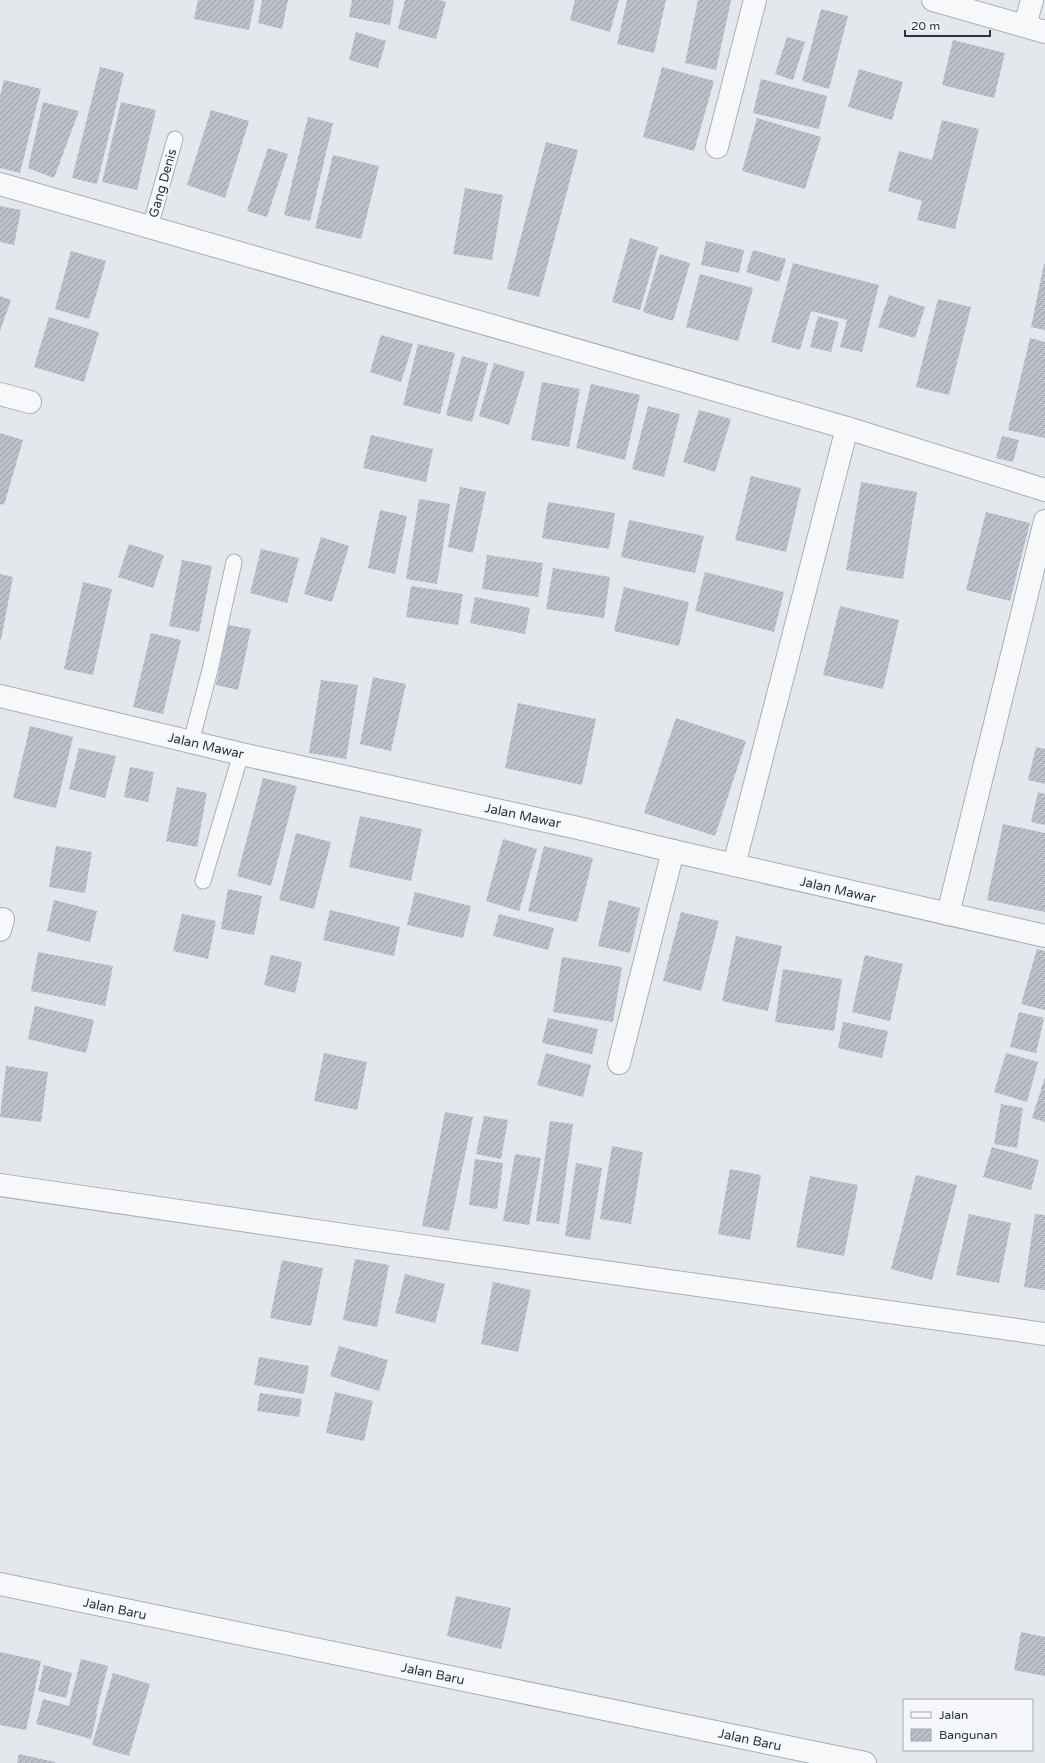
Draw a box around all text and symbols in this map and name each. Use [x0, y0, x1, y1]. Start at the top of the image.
scale bar [905, 12, 990, 38]
text: 20 m [911, 19, 940, 33]
street label: Gang Denis [145, 147, 180, 220]
street label: Jalan Mawar [166, 729, 245, 762]
street label: Jalan Mawar [483, 800, 562, 832]
street label: Jalan Mawar [798, 873, 877, 906]
street label: Jalan Baru [82, 1594, 148, 1624]
street label: Jalan Baru [400, 1659, 466, 1689]
legend [903, 1699, 1033, 1751]
text: Jalan [939, 1708, 968, 1722]
street label: Jalan Baru [717, 1725, 783, 1755]
text: Bangunan [939, 1728, 998, 1742]

